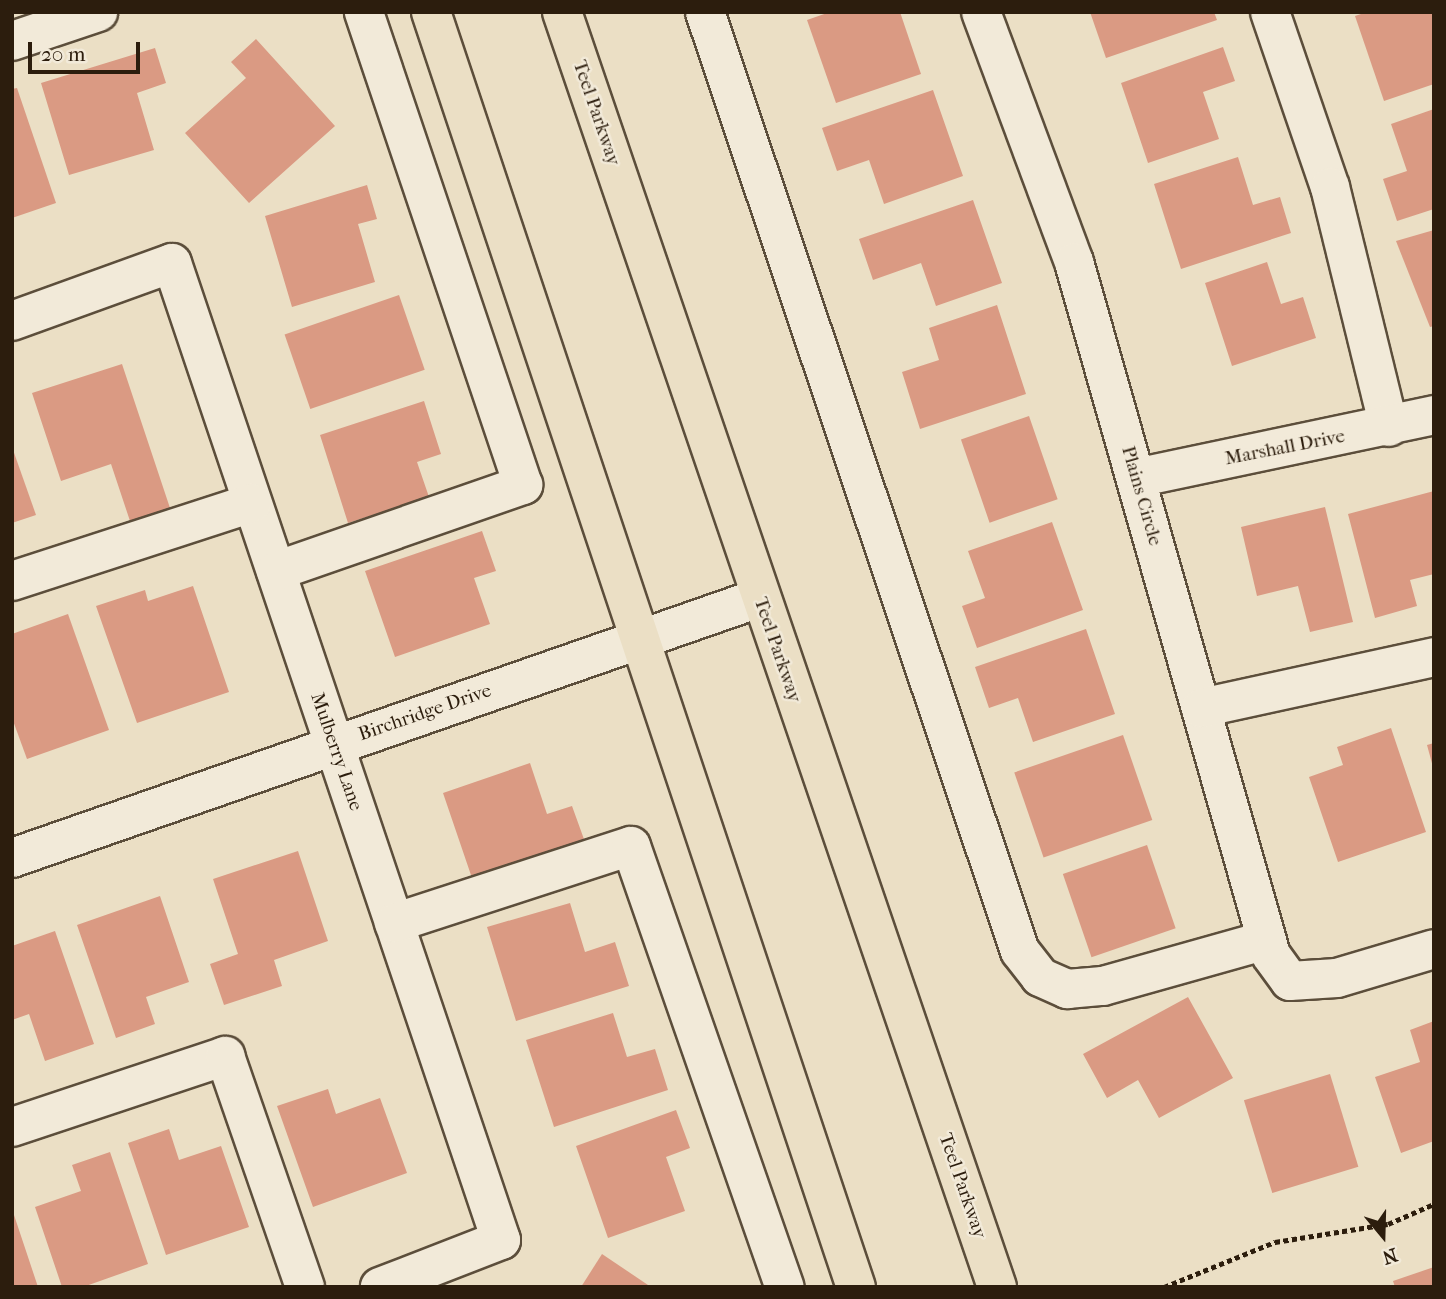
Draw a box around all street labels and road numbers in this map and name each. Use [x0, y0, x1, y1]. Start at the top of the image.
street label: Teel Parkway [567, 57, 625, 169]
street label: Marshall Drive [1223, 425, 1347, 471]
street label: Plains Circle [1116, 444, 1166, 548]
street label: Teel Parkway [748, 594, 806, 706]
street label: Birchridge Drive [356, 680, 494, 746]
street label: Mulberry Lane [305, 690, 367, 814]
street label: Teel Parkway [933, 1130, 991, 1242]

